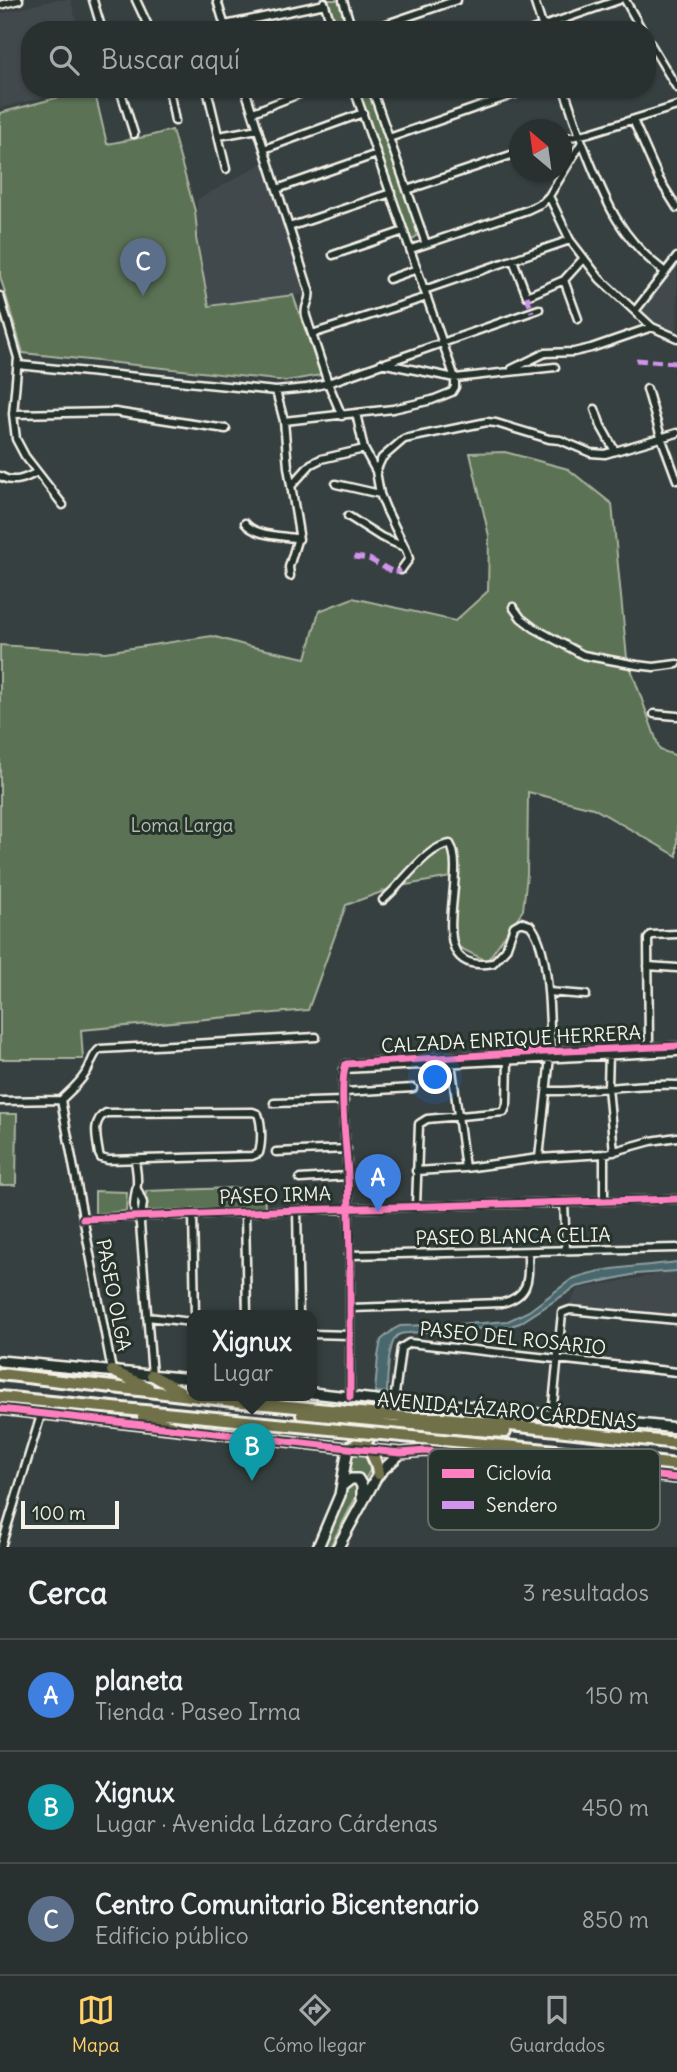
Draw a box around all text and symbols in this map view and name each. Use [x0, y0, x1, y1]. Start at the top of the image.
search box [21, 21, 656, 98]
icon: search [45, 41, 83, 79]
text: Buscar aquí [101, 43, 240, 76]
north arrow [509, 119, 572, 182]
pin: C [120, 238, 166, 296]
park label: Loma Larga [131, 813, 234, 837]
street label: CALZADA ENRIQUE HERRERA [381, 1020, 641, 1058]
your location [418, 1060, 452, 1094]
pin: A [355, 1154, 401, 1212]
street label: PASEO IRMA [219, 1181, 331, 1209]
street label: PASEO BLANCA CELIA [415, 1222, 611, 1250]
street label: PASEO OLGA [91, 1237, 137, 1353]
popup [187, 1310, 317, 1401]
street label: PASEO DEL ROSARIO [419, 1316, 607, 1360]
text: Xignux [212, 1325, 292, 1358]
text: Lugar [212, 1358, 273, 1387]
street label: AVENIDA LÁZARO CÁRDENAS [376, 1387, 638, 1433]
pin: B [229, 1423, 275, 1481]
legend [428, 1449, 660, 1530]
text: Ciclovía [486, 1461, 552, 1485]
text: Sendero [486, 1493, 557, 1517]
scale bar [21, 1498, 119, 1530]
text: 100 m [32, 1501, 86, 1525]
text: Cerca [28, 1574, 107, 1612]
text: 3 resultados [523, 1578, 649, 1607]
text: planeta [95, 1664, 183, 1697]
text: A [44, 1681, 58, 1710]
text: 150 m [586, 1681, 649, 1710]
text: Tienda · Paseo Irma [95, 1697, 301, 1726]
text: Xignux [95, 1776, 174, 1809]
text: B [43, 1793, 59, 1822]
text: 450 m [582, 1793, 649, 1822]
text: Lugar · Avenida Lázaro Cárdenas [95, 1809, 438, 1838]
text: Centro Comunitario Bicentenario [95, 1888, 479, 1921]
text: C [43, 1905, 59, 1934]
text: 850 m [582, 1905, 649, 1934]
text: Edificio público [95, 1921, 249, 1950]
tab: Mapa [72, 1991, 120, 2057]
tab: Cómo llegar [263, 1991, 366, 2057]
tab: Guardados [510, 1991, 605, 2057]

